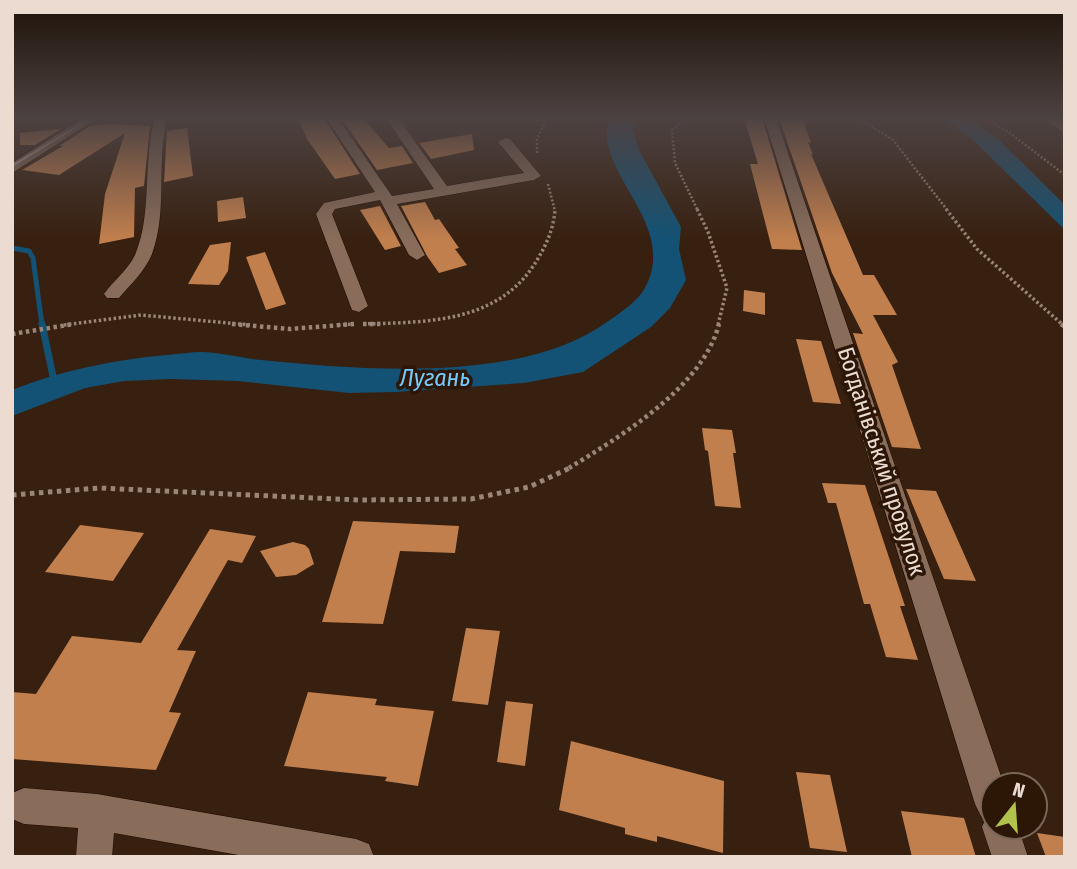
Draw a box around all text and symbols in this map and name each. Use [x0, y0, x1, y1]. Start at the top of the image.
street label: Богданівський провулок [832, 343, 932, 579]
water label: Лугань [399, 364, 470, 392]
north arrow [979, 771, 1049, 841]
text: N [1010, 778, 1028, 803]

